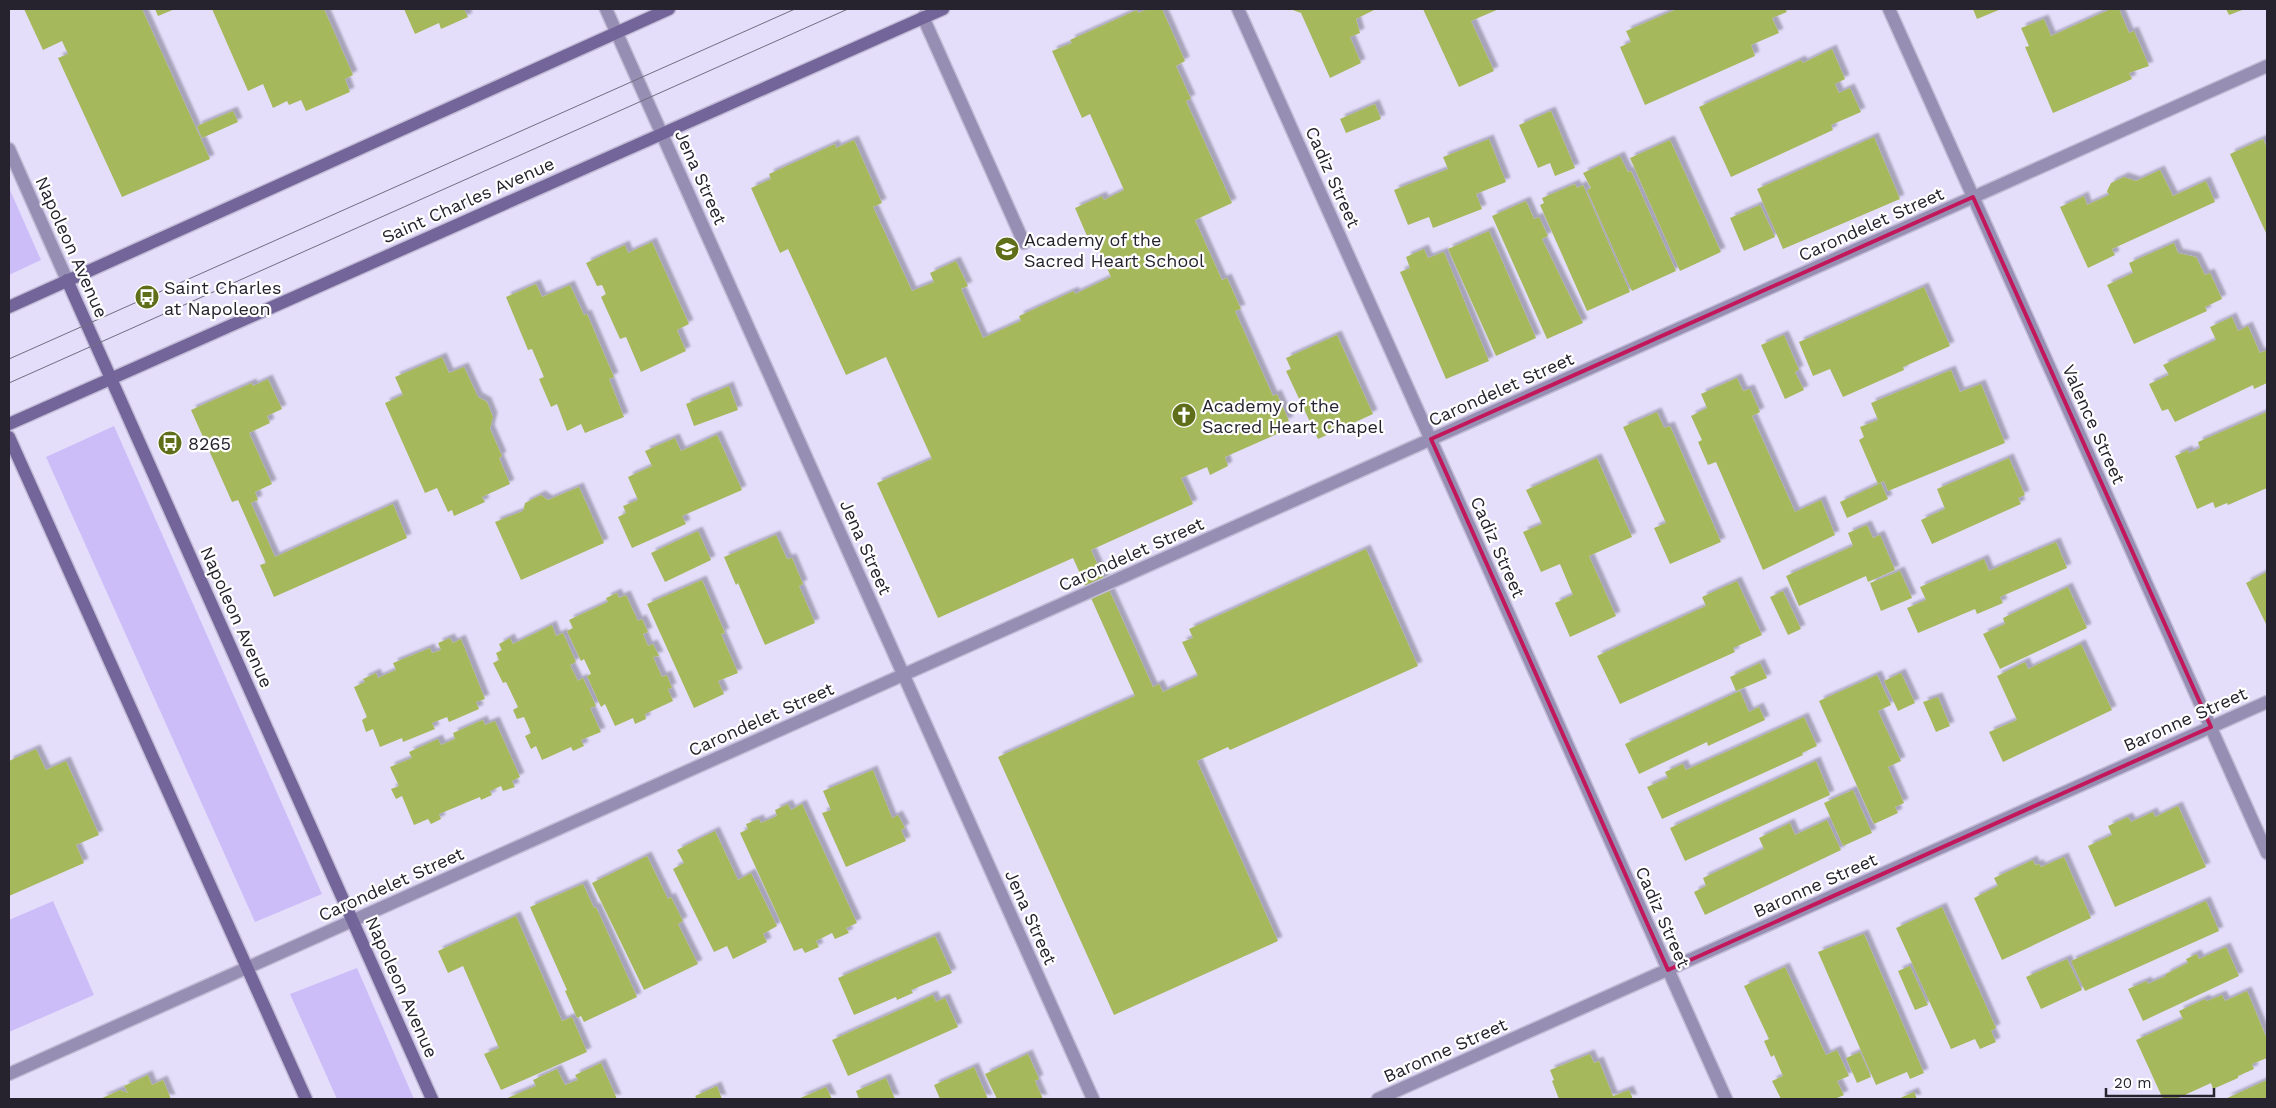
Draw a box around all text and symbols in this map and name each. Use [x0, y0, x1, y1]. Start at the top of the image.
street label: Cadiz Street [1301, 123, 1365, 231]
street label: Jena Street [671, 126, 731, 228]
street label: Saint Charles Avenue [379, 152, 557, 248]
street label: Napoleon Avenue [31, 173, 113, 321]
street label: Carondelet Street [1795, 182, 1947, 265]
place label: Academy of the Sacred Heart School [1024, 229, 1205, 271]
school or university icon: Academy of the Sacred Heart School [994, 236, 1020, 262]
place label: Saint Charles at Napoleon [164, 277, 281, 319]
bus stop icon: Saint Charles at Napoleon [134, 284, 160, 310]
street label: Carondelet Street [1425, 347, 1577, 430]
street label: Valence Street [2058, 361, 2130, 487]
place label: Academy of the Sacred Heart Chapel [1202, 395, 1384, 437]
church icon: Academy of the Sacred Heart Chapel [1171, 402, 1197, 428]
bus stop icon: 8265 [157, 430, 183, 456]
place label: 8265 [188, 433, 231, 454]
street label: Cadiz Street [1466, 493, 1530, 601]
street label: Jena Street [836, 496, 896, 598]
street label: Carondelet Street [1055, 512, 1207, 595]
street label: Napoleon Avenue [196, 543, 278, 691]
street label: Carondelet Street [685, 677, 837, 760]
street label: Baronne Street [2120, 682, 2250, 756]
street label: Carondelet Street [315, 842, 467, 925]
street label: Baronne Street [1750, 848, 1880, 922]
street label: Cadiz Street [1631, 863, 1695, 971]
street label: Jena Street [1001, 866, 1061, 968]
street label: Napoleon Avenue [361, 913, 443, 1061]
street label: Baronne Street [1380, 1013, 1510, 1087]
scale bar [2106, 1066, 2214, 1098]
text: 20 m [2114, 1074, 2152, 1092]

